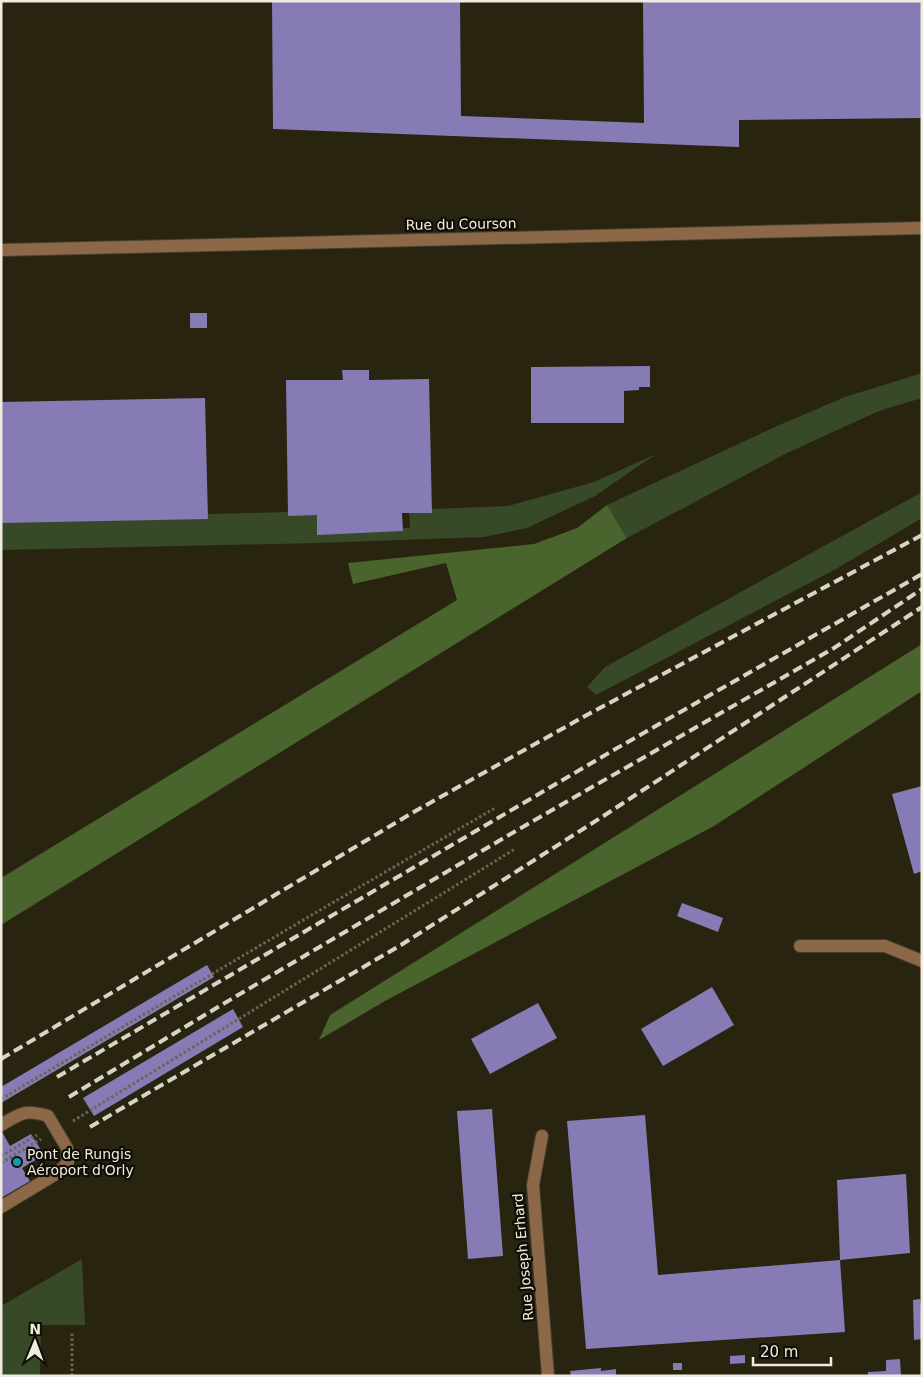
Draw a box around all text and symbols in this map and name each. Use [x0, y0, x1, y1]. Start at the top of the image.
street label: Rue du Courson [405, 215, 517, 233]
place label: Pont de Rungis Aéroport d'Orly [27, 1146, 134, 1178]
marker: Pont de Rungis Aéroport d'Orly [11, 1156, 23, 1168]
street label: Rue Joseph Erhard [509, 1193, 537, 1321]
north arrow [10, 1317, 60, 1367]
text: N [29, 1321, 41, 1337]
scale bar [753, 1334, 830, 1366]
text: 20 m [760, 1343, 798, 1361]

